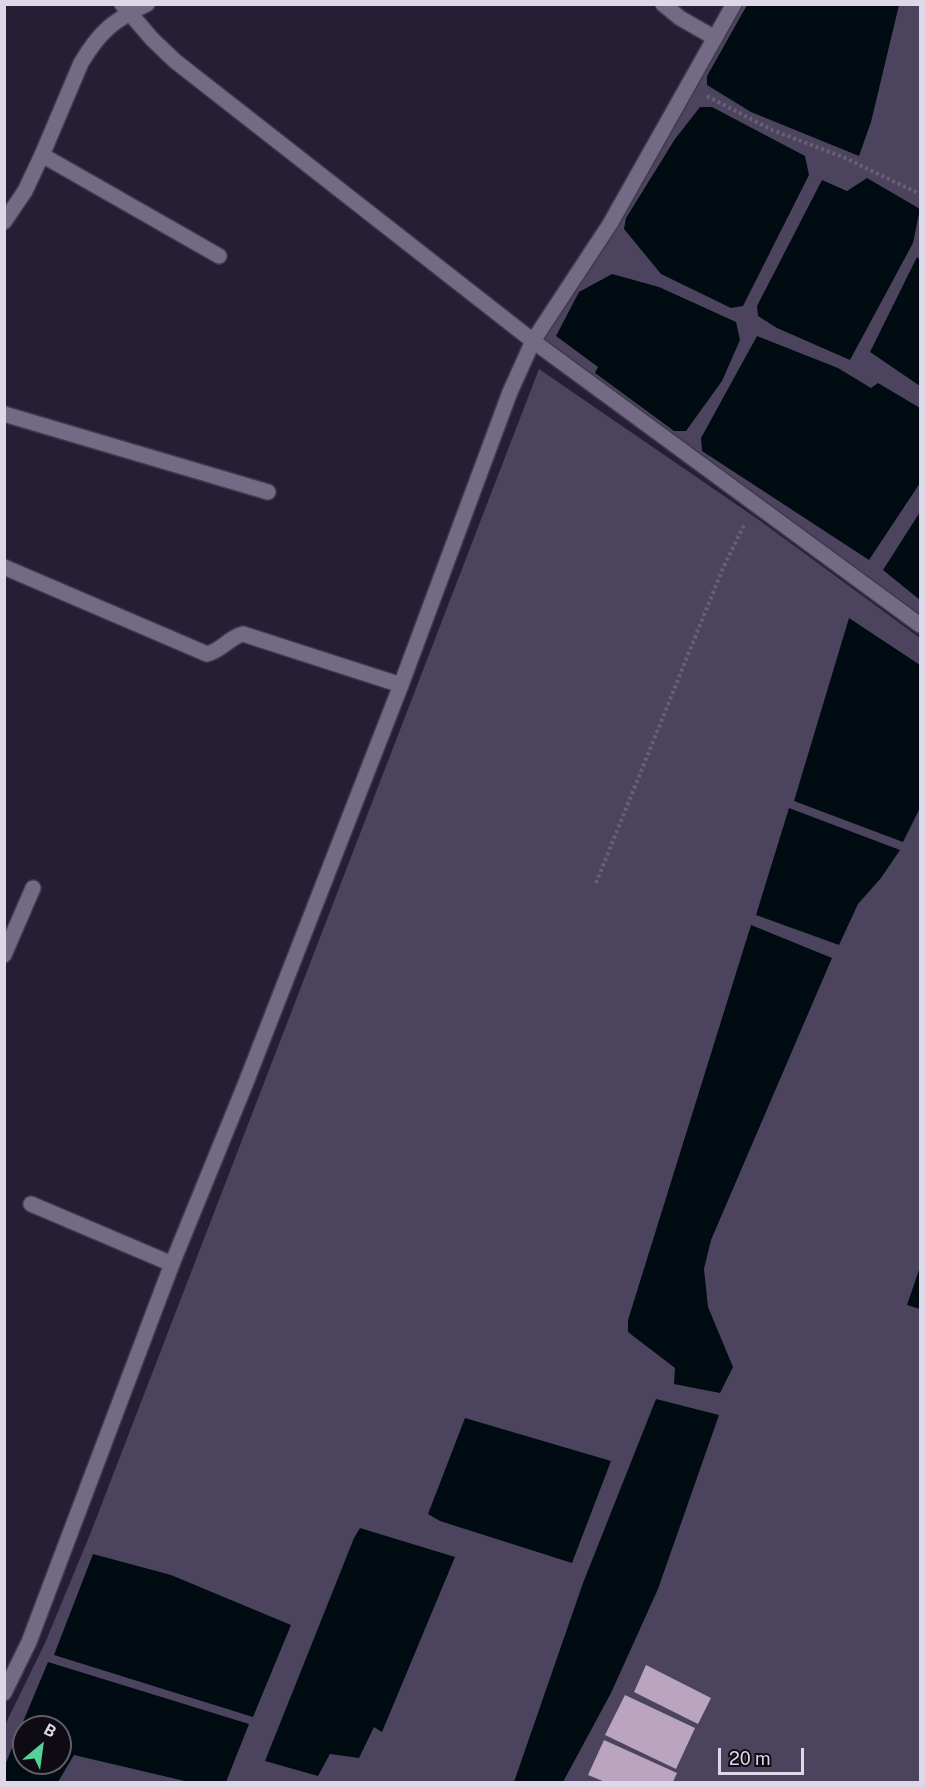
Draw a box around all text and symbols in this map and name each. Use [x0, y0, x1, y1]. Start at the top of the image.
north arrow [12, 1715, 72, 1775]
text: B [41, 1720, 59, 1742]
scale bar [721, 1736, 806, 1774]
text: 20 m [729, 1748, 771, 1769]

